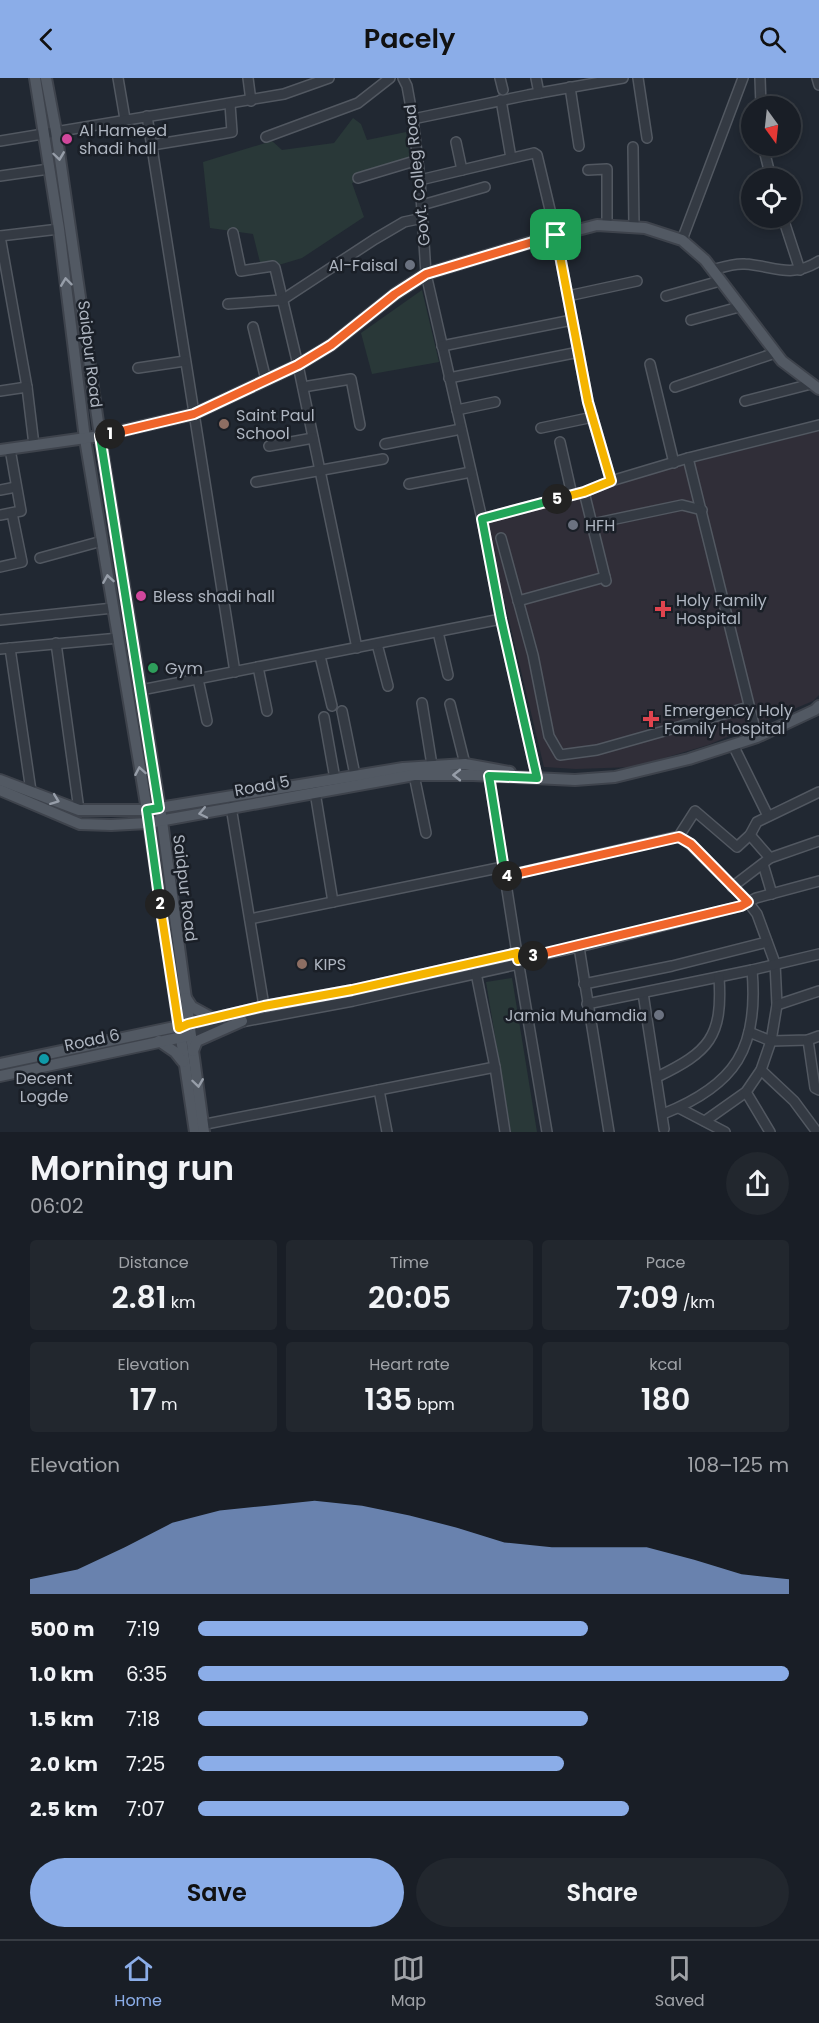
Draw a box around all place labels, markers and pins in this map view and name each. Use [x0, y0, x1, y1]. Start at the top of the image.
place label: Al Hameed shadi hall [79, 119, 167, 160]
marker: Al Hameed shadi hall [60, 132, 74, 146]
pin [530, 209, 581, 260]
place label: Al-Faisal [329, 254, 398, 277]
marker: Al-Faisal [403, 258, 417, 272]
place label: Saint Paul School [236, 404, 315, 445]
marker: Saint Paul School [217, 417, 231, 431]
pin: 1 [95, 419, 125, 449]
pin: 5 [542, 484, 572, 514]
place label: HFH [585, 514, 615, 537]
marker: HFH [566, 518, 580, 532]
place label: Bless shadi hall [153, 585, 275, 608]
marker: Bless shadi hall [134, 589, 148, 603]
place label: Holy Family Hospital [676, 589, 767, 630]
marker: Holy Family Hospital [654, 600, 672, 618]
place label: Gym [165, 657, 203, 680]
marker: Gym [146, 661, 160, 675]
place label: Emergency Holy Family Hospital [664, 699, 793, 740]
marker: Emergency Holy Family Hospital [642, 710, 660, 728]
pin: 4 [492, 861, 522, 891]
pin: 2 [145, 889, 175, 919]
pin: 3 [518, 941, 548, 971]
place label: KIPS [314, 953, 346, 976]
marker: KIPS [295, 957, 309, 971]
place label: Jamia Muhamdia [505, 1004, 647, 1027]
marker: Jamia Muhamdia [652, 1008, 666, 1022]
marker: Decent Logde [37, 1052, 51, 1066]
place label: Decent Logde [16, 1067, 73, 1108]

